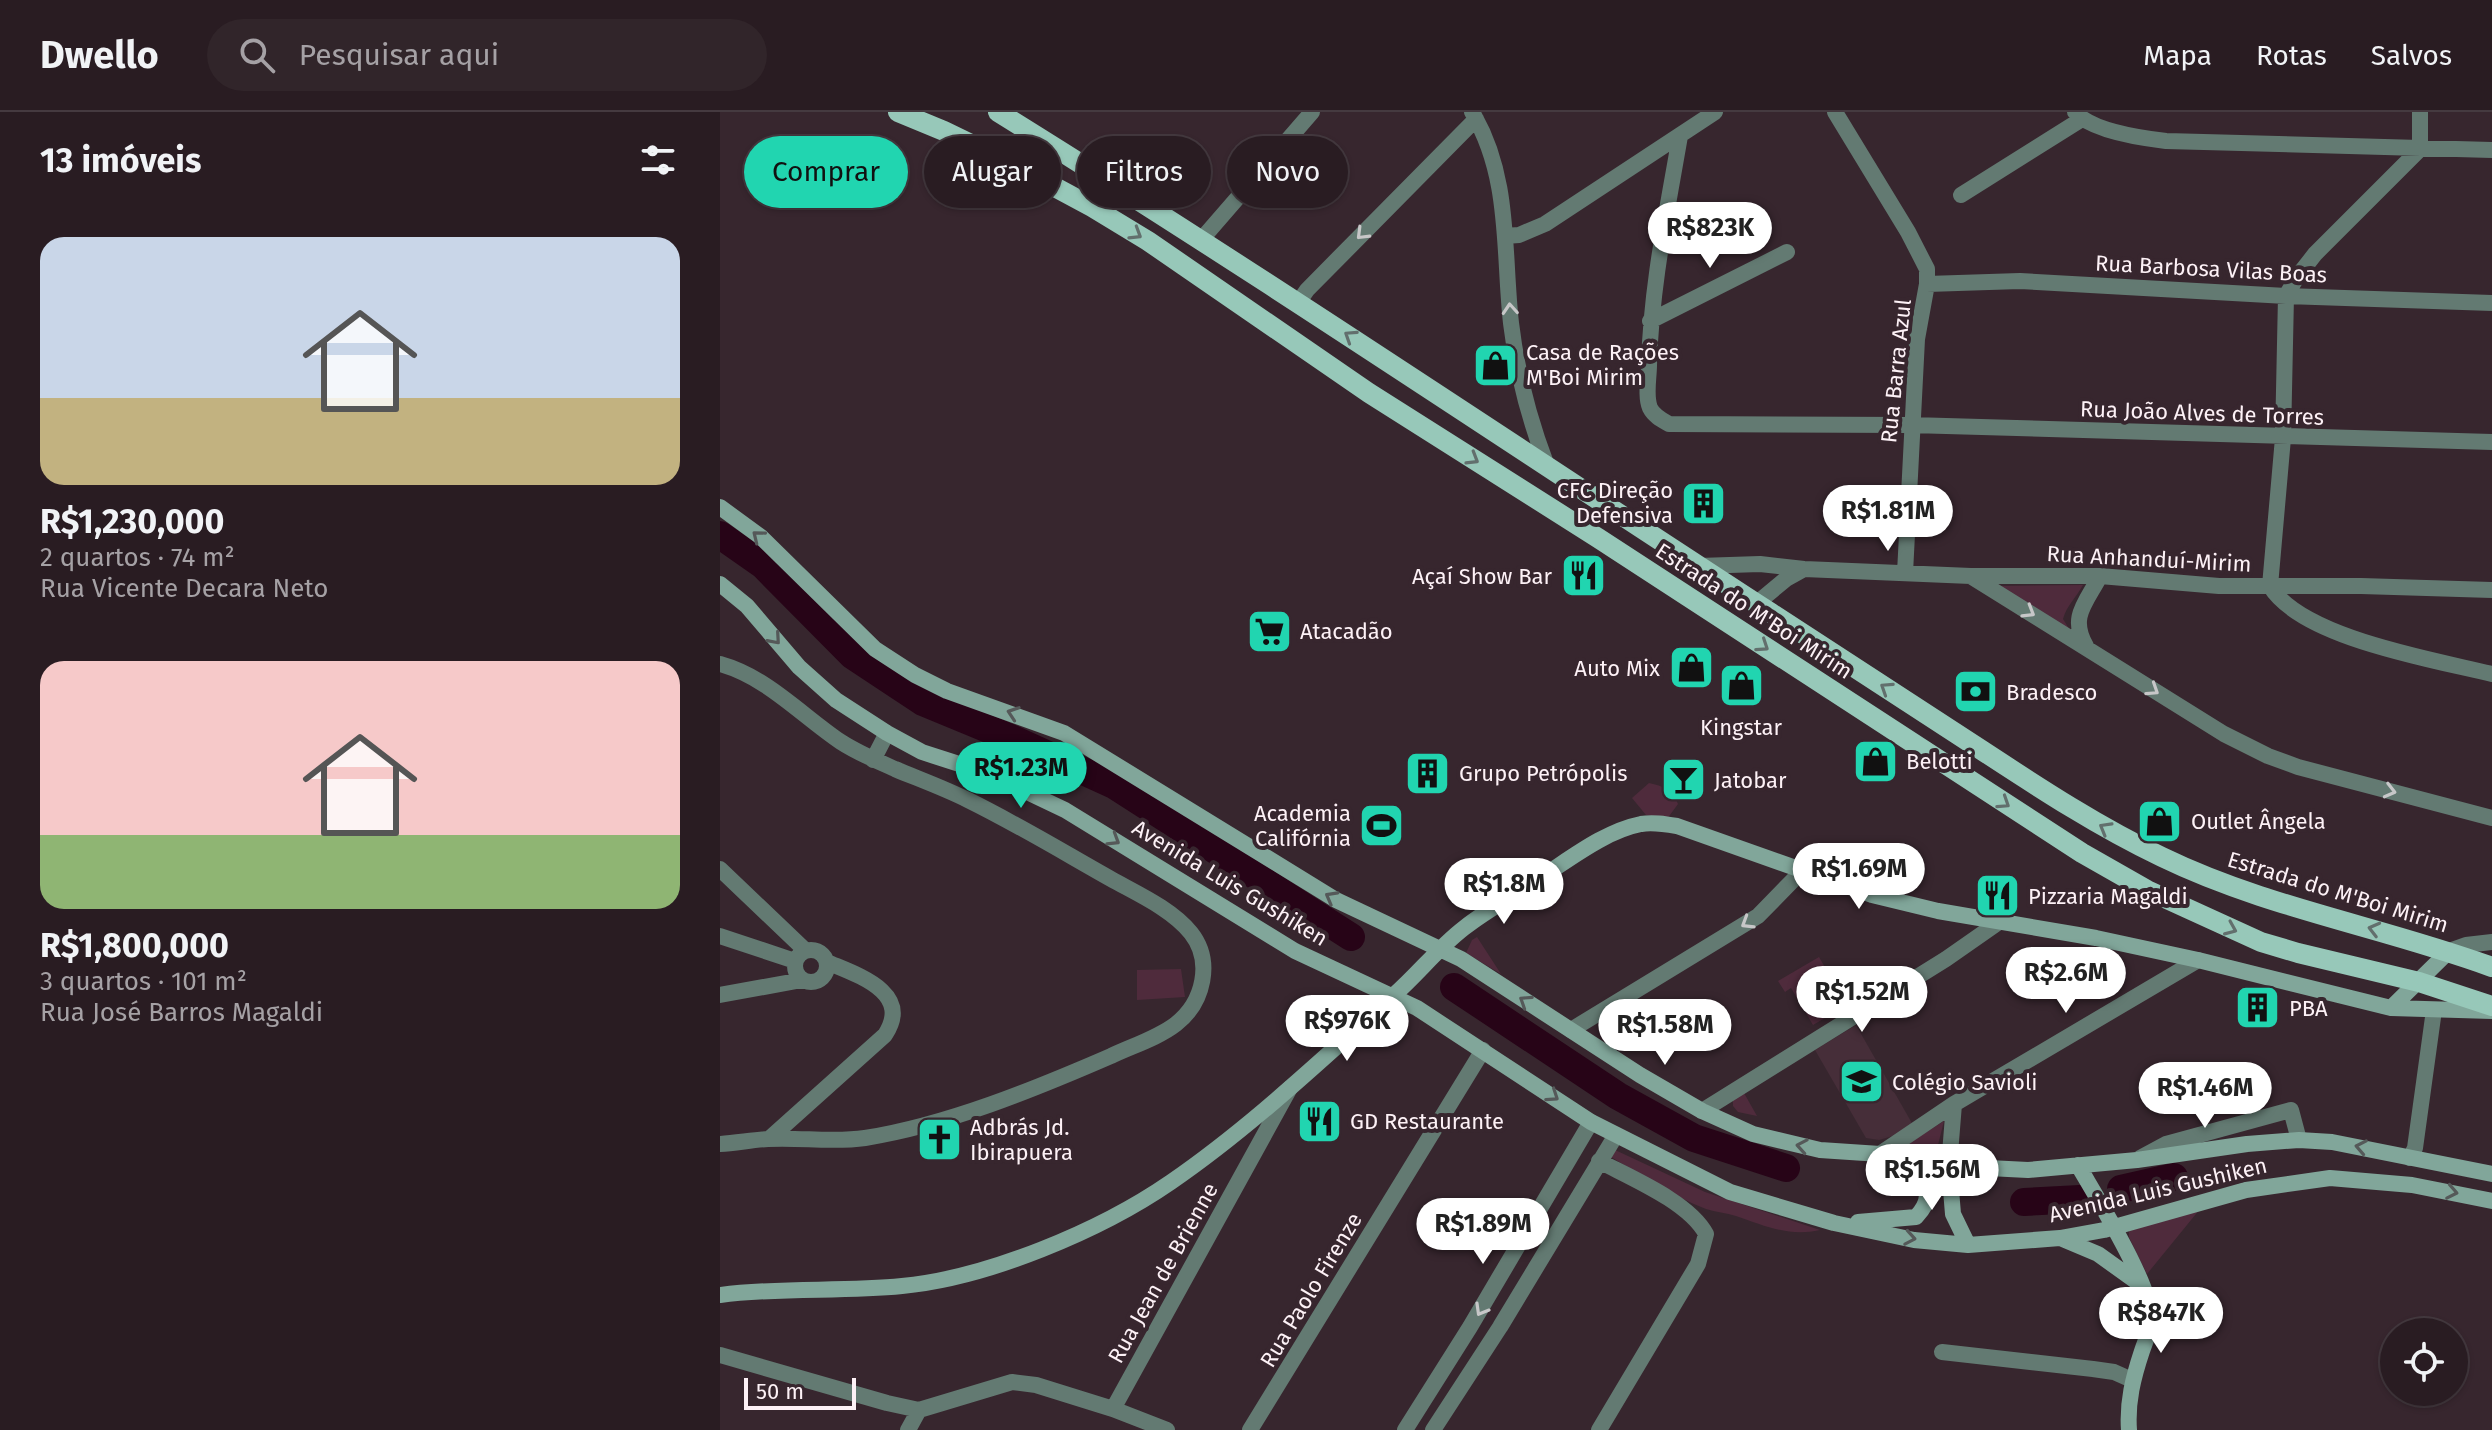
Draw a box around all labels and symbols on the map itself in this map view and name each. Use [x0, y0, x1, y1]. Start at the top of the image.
pin: R$823K [1645, 202, 1775, 270]
one-way arrow [1127, 225, 1142, 240]
one-way arrow [1357, 225, 1372, 239]
street label: Rua Barbosa Vilas Boas [2094, 249, 2328, 289]
street label: Rua Barra Azul [1875, 298, 1917, 444]
one-way arrow [1502, 302, 1519, 315]
one-way arrow [1345, 331, 1359, 346]
place label: Casa de Rações M'Boi Mirim [1526, 339, 1679, 391]
shop icon: Casa de Rações M'Boi Mirim [1471, 341, 1519, 389]
street label: Rua João Alves de Torres [2080, 395, 2324, 431]
one-way arrow [1464, 449, 1478, 464]
place label: CFC Direção Defensiva [1557, 477, 1673, 529]
building icon: CFC Direção Defensiva [1680, 479, 1728, 527]
pin: R$1.81M [1814, 485, 1962, 553]
one-way arrow [752, 531, 767, 545]
street label: Estrada do M'Boi Mirim [1650, 537, 1858, 685]
street label: Rua Anhanduí-Mirim [2046, 540, 2252, 578]
restaurant icon: Açaí Show Bar [1559, 552, 1607, 600]
place label: Açaí Show Bar [1412, 563, 1553, 590]
one-way arrow [2020, 602, 2035, 617]
supermarket icon: Atacadão [1245, 607, 1293, 655]
place label: Atacadão [1300, 618, 1393, 645]
one-way arrow [765, 629, 780, 644]
one-way arrow [1754, 636, 1768, 651]
shop icon: Auto Mix [1667, 644, 1715, 692]
place label: Auto Mix [1574, 655, 1660, 682]
shop icon: Kingstar [1717, 662, 1765, 710]
bank icon: Bradesco [1951, 668, 1999, 716]
place label: Bradesco [2006, 679, 2097, 706]
one-way arrow [2144, 680, 2158, 695]
one-way arrow [1880, 683, 1895, 698]
one-way arrow [1006, 707, 1020, 723]
place label: Kingstar [1700, 714, 1782, 741]
shop icon: Belotti [1851, 737, 1899, 785]
pin: R$1.23M [947, 742, 1095, 810]
place label: Belotti [1906, 748, 1973, 775]
building icon: Grupo Petrópolis [1404, 749, 1452, 797]
bar icon: Jatobar [1659, 756, 1707, 804]
place label: Grupo Petrópolis [1459, 760, 1628, 787]
place label: Jatobar [1714, 767, 1787, 794]
one-way arrow [2382, 782, 2396, 799]
one-way arrow [1995, 794, 2010, 809]
shop icon: Outlet Ângela [2136, 797, 2184, 845]
place label: Academia Califórnia [1254, 800, 1351, 852]
sports icon: Academia Califórnia [1358, 802, 1406, 850]
place label: Outlet Ângela [2191, 808, 2326, 835]
street label: Avenida Luis Gushiken [1127, 814, 1333, 952]
one-way arrow [2100, 822, 2114, 838]
one-way arrow [1106, 831, 1120, 846]
pin: R$1.69M [1785, 843, 1933, 911]
street label: Estrada do M'Boi Mirim [2224, 846, 2452, 938]
pin: R$1.8M [1439, 858, 1569, 926]
restaurant icon: Pizzaria Magaldi [1973, 872, 2021, 920]
place label: Pizzaria Magaldi [2028, 883, 2188, 910]
one-way arrow [1325, 891, 1339, 906]
one-way arrow [1741, 914, 1755, 929]
one-way arrow [2223, 919, 2237, 935]
one-way arrow [2367, 922, 2381, 939]
pin: R$2.6M [2001, 947, 2131, 1015]
pin: R$1.52M [1788, 966, 1936, 1034]
building icon: PBA [2234, 984, 2282, 1032]
pin: R$976K [1282, 995, 1412, 1063]
one-way arrow [1519, 995, 1533, 1010]
place label: PBA [2289, 995, 2328, 1022]
pin: R$1.58M [1591, 999, 1739, 1067]
school or university icon: Colégio Savioli [1837, 1058, 1885, 1106]
pin: R$1.46M [2131, 1062, 2279, 1130]
place label: Colégio Savioli [1892, 1069, 2038, 1096]
one-way arrow [1544, 1087, 1559, 1102]
restaurant icon: GD Restaurante [1295, 1097, 1343, 1145]
place label: GD Restaurante [1350, 1108, 1504, 1135]
place label: Adbrás Jd. Ibirapuera [970, 1114, 1073, 1166]
church icon: Adbrás Jd. Ibirapuera [915, 1116, 963, 1164]
one-way arrow [1796, 1139, 1809, 1156]
one-way arrow [2355, 1139, 2368, 1156]
pin: R$1.56M [1858, 1144, 2006, 1212]
street label: Avenida Luis Gushiken [2046, 1152, 2270, 1228]
street label: Rua Jean de Brienne [1102, 1178, 1224, 1368]
one-way arrow [2445, 1183, 2459, 1200]
pin: R$1.89M [1409, 1198, 1557, 1266]
street label: Rua Paolo Firenze [1254, 1208, 1368, 1372]
one-way arrow [1903, 1229, 1917, 1246]
pin: R$847K [2096, 1287, 2226, 1355]
one-way arrow [1475, 1301, 1491, 1316]
scale bar [744, 1374, 856, 1410]

